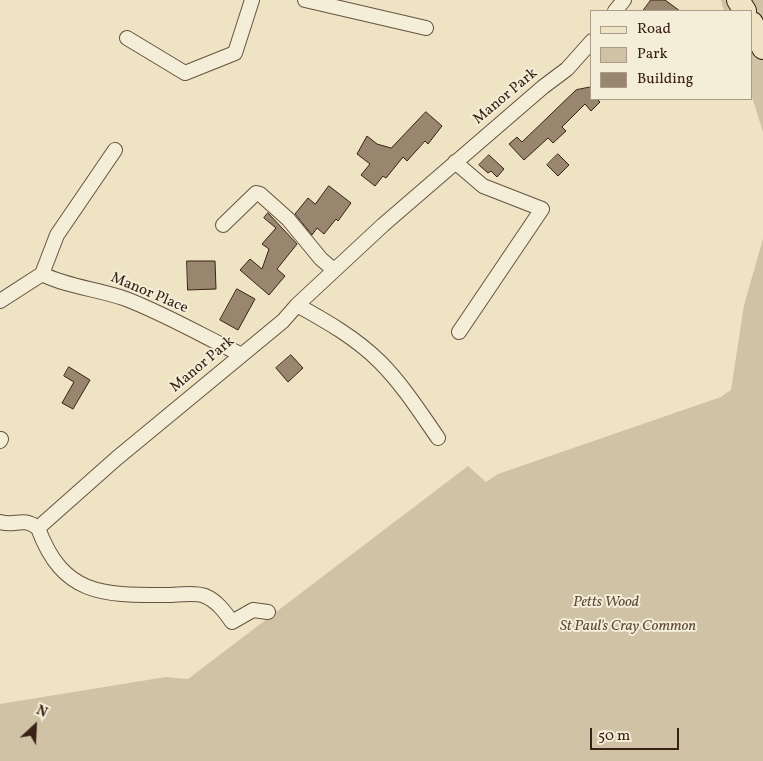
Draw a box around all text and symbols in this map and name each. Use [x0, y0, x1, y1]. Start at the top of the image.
legend [590, 10, 753, 100]
text: Road [637, 19, 671, 40]
text: Park [637, 44, 668, 65]
street label: Manor Park [470, 65, 542, 129]
text: Building [637, 69, 693, 90]
street label: Manor Place [108, 270, 190, 318]
street label: Manor Park [167, 333, 239, 397]
park label: Petts Wood [573, 594, 639, 612]
park label: St Paul's Cray Common [560, 618, 696, 636]
north arrow [10, 701, 60, 751]
text: N [33, 701, 50, 723]
scale bar [593, 718, 682, 750]
text: 50 m [598, 726, 630, 747]

